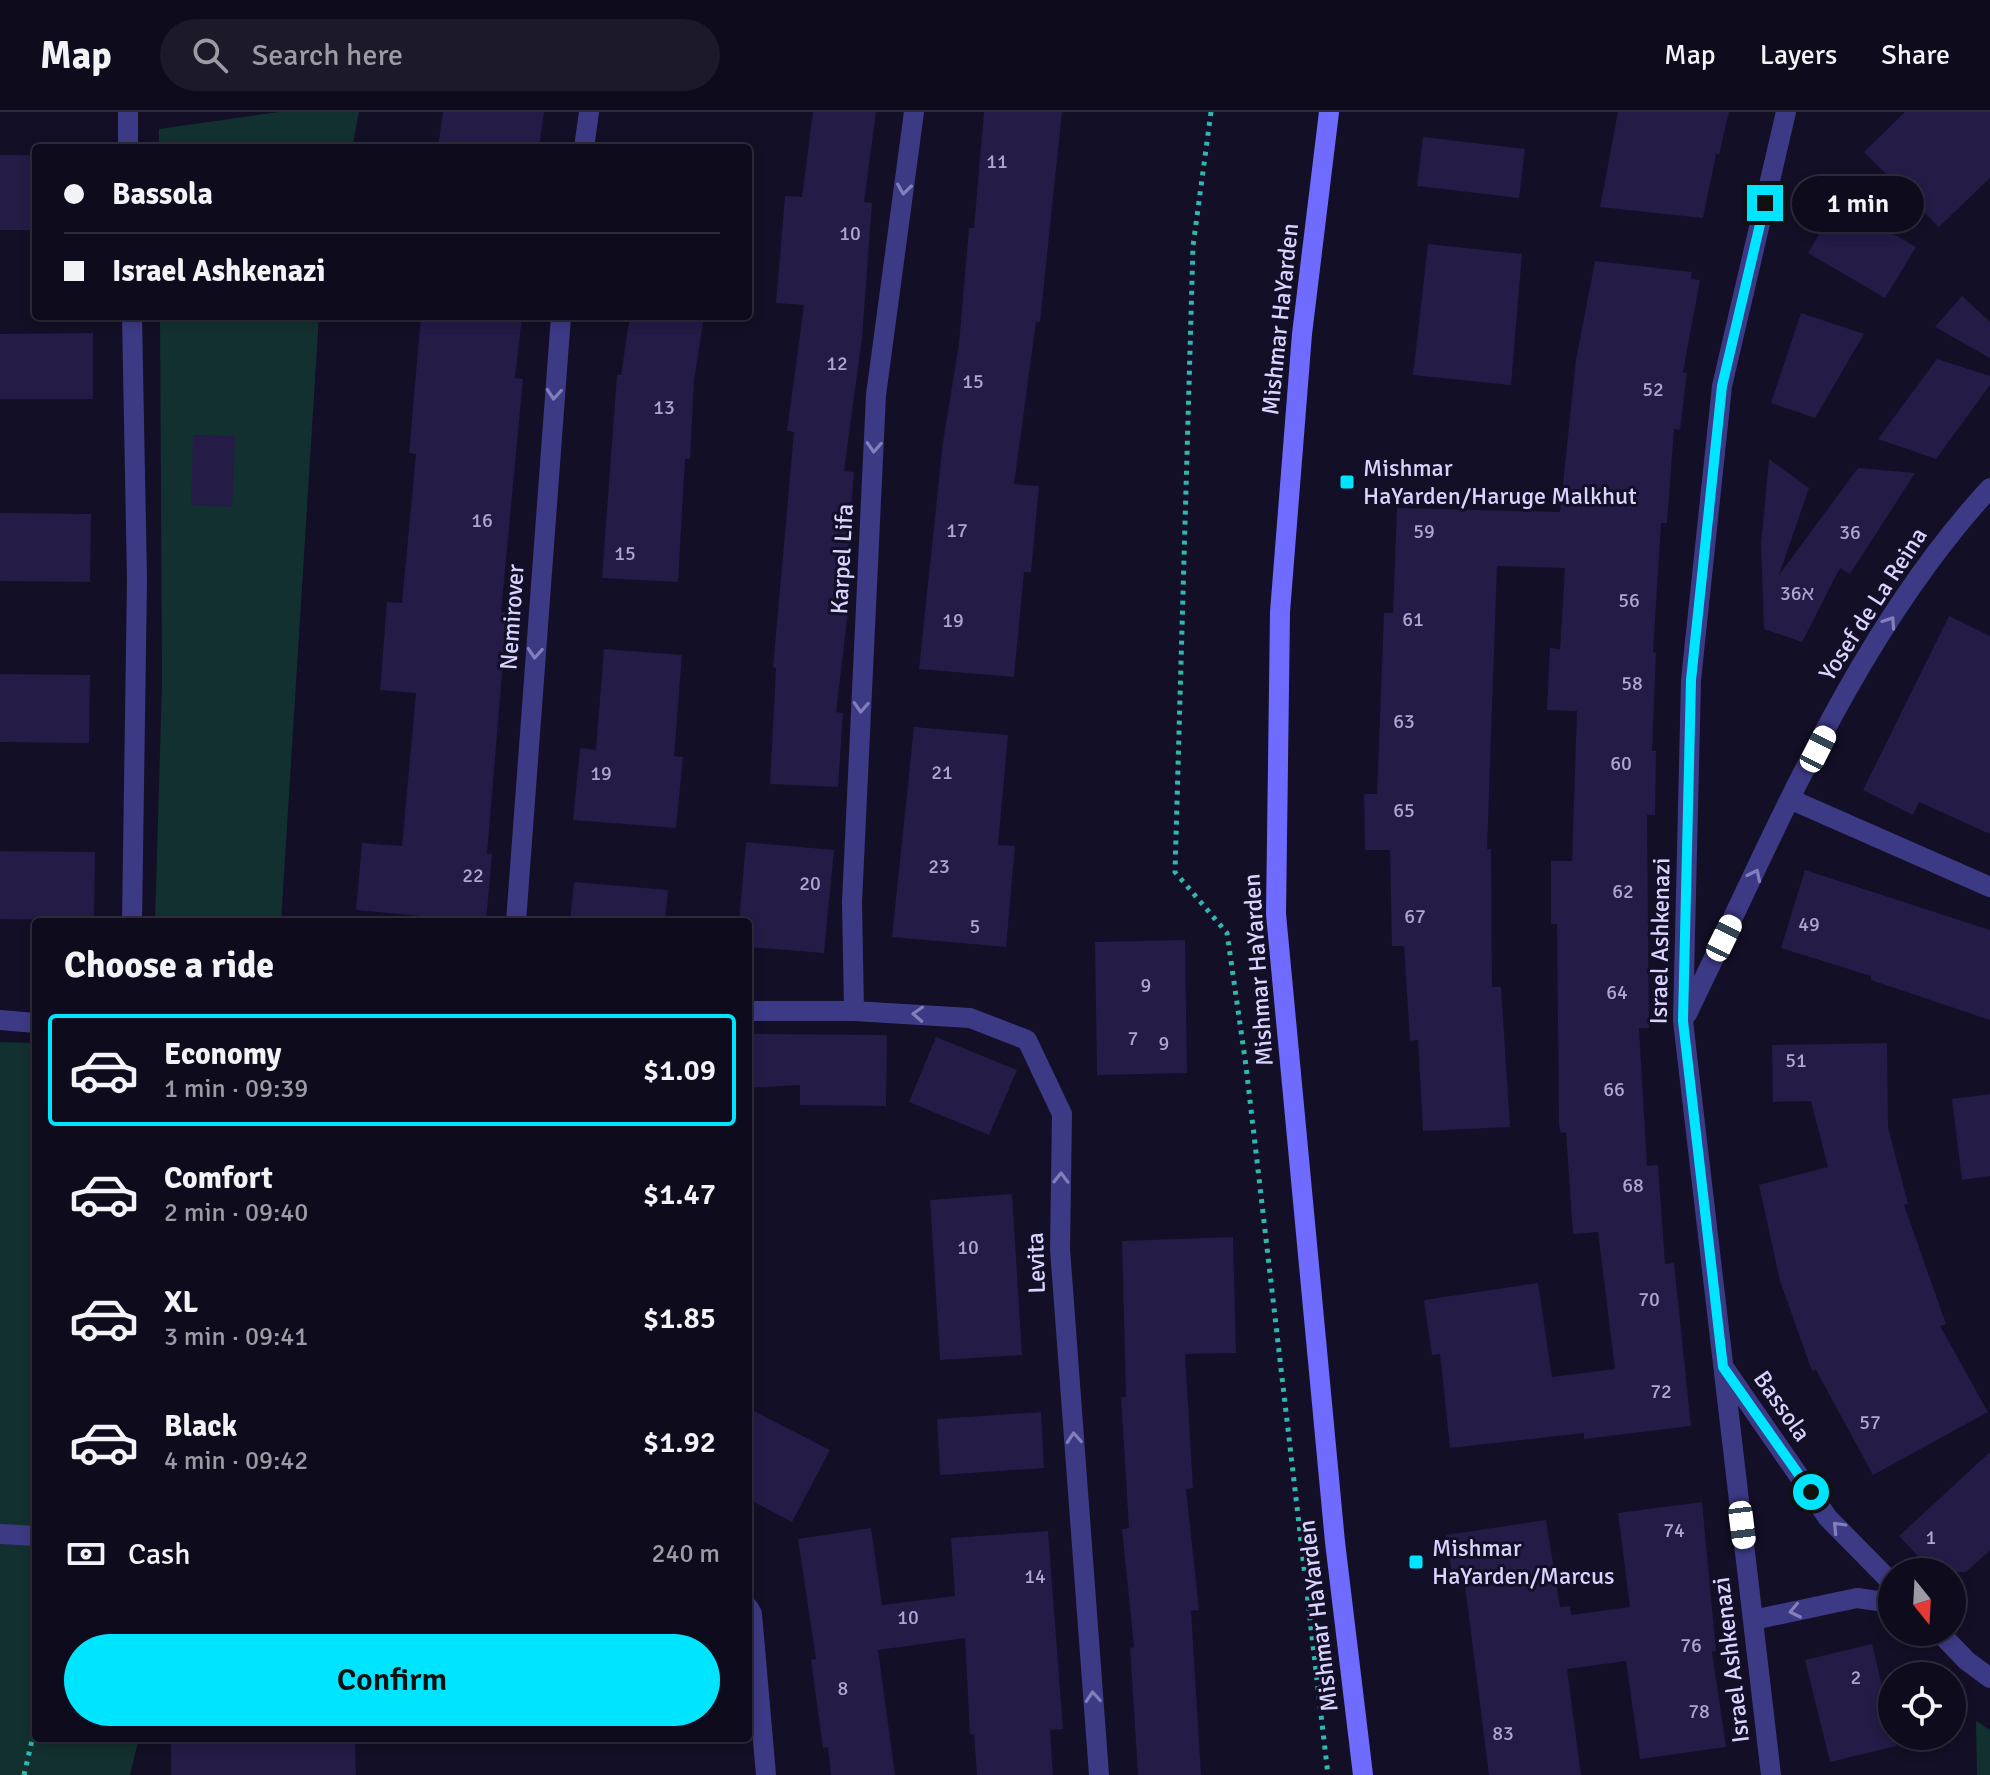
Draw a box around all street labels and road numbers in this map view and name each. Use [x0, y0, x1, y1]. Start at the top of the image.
street label: Mishmar HaYarden [1255, 222, 1305, 416]
street label: Karpel Lifa [824, 503, 860, 615]
street label: Yosef de La Reina [1812, 522, 1934, 686]
street label: Nemirover [493, 563, 531, 671]
street label: Israel Ashkenazi [1644, 857, 1676, 1025]
street label: Mishmar HaYarden [1236, 873, 1280, 1067]
street label: Levita [1020, 1232, 1052, 1294]
street label: Bassola [1747, 1365, 1817, 1447]
street label: Mishmar HaYarden [1291, 1518, 1345, 1714]
street label: Israel Ashkenazi [1706, 1575, 1756, 1745]

